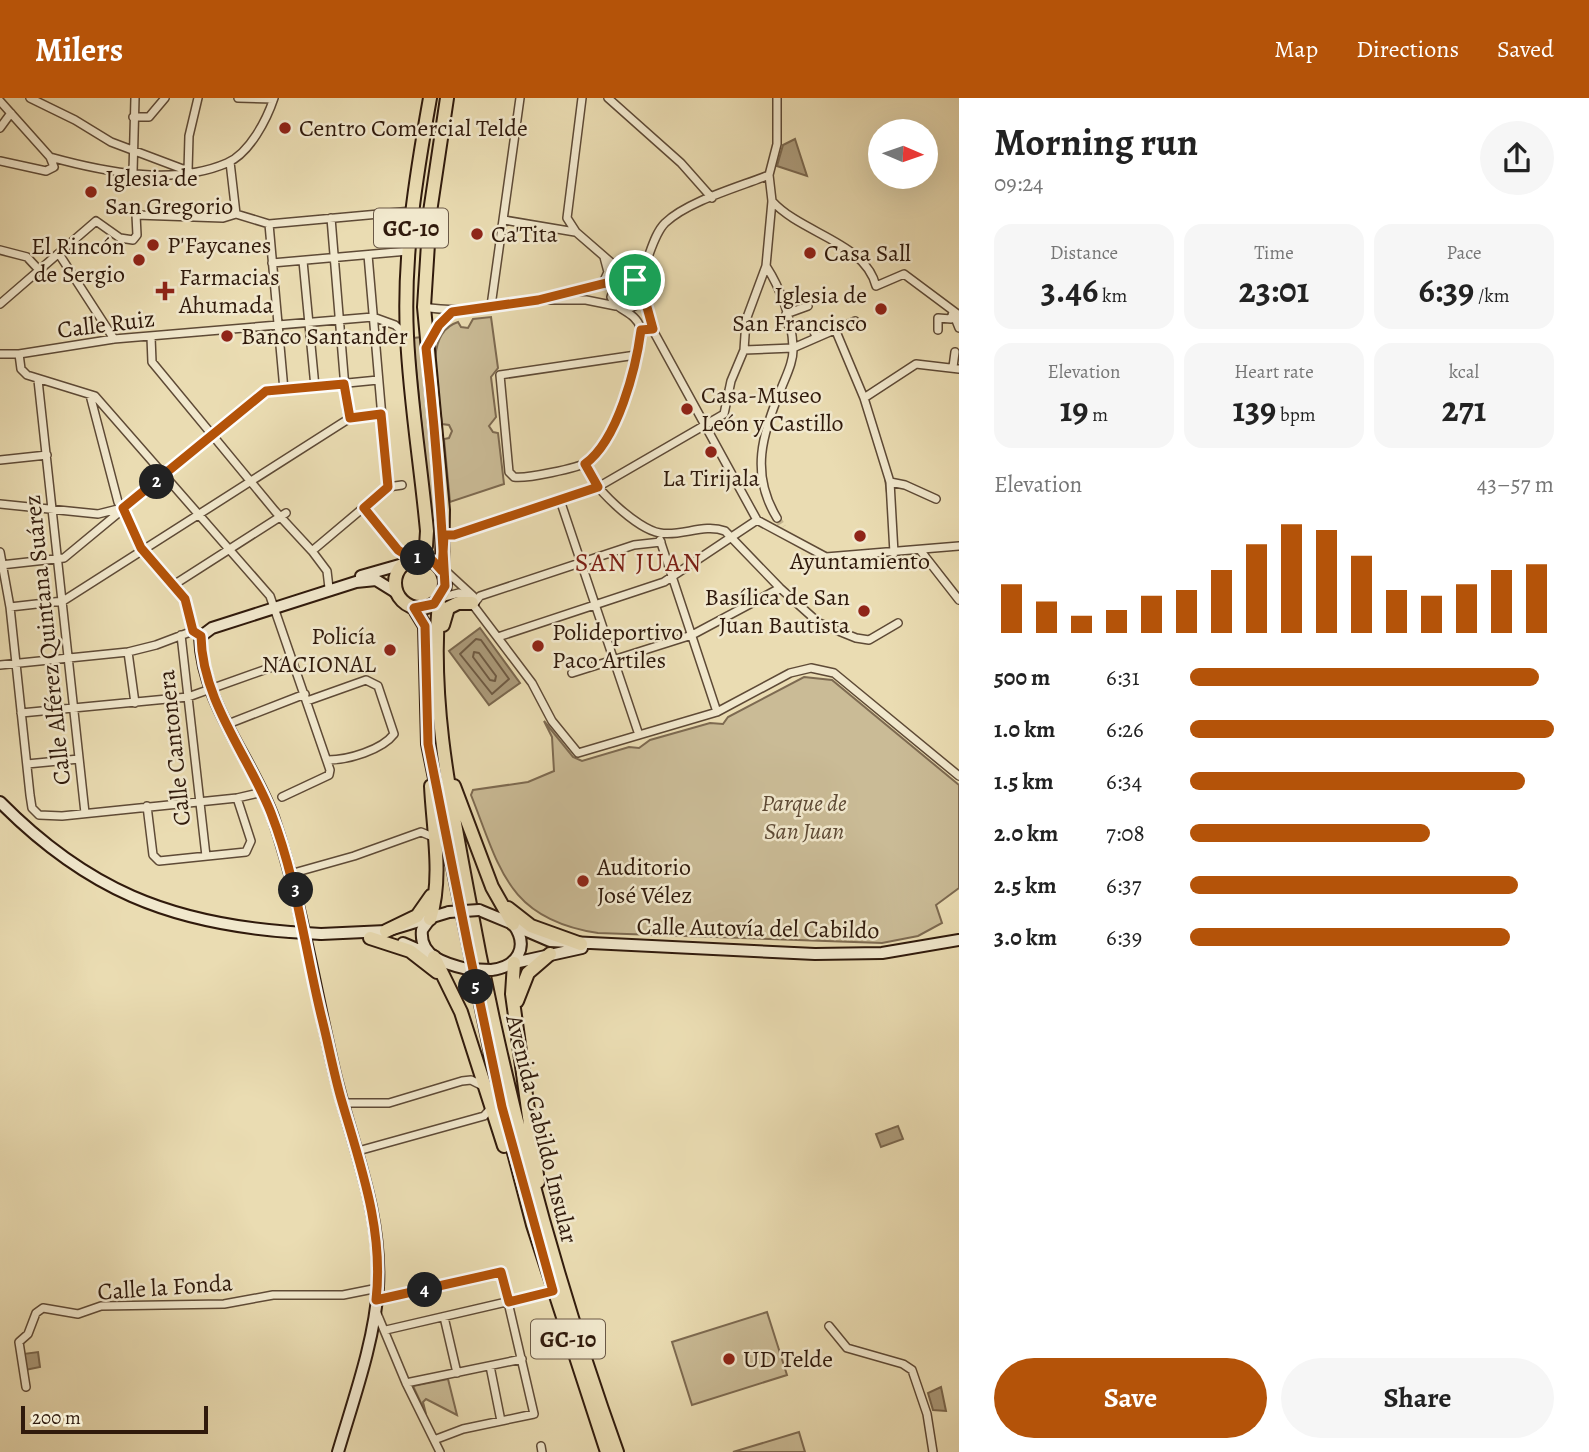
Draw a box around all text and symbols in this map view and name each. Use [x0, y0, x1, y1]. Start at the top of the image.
text: Milers [35, 27, 123, 72]
text: Map [1274, 33, 1318, 65]
text: Directions [1356, 33, 1459, 65]
text: Saved [1497, 33, 1554, 65]
place label: Centro Comercial Telde [299, 112, 528, 144]
text: Morning run [994, 116, 1198, 168]
north arrow [868, 119, 938, 189]
map controls [868, 119, 938, 189]
marker: Centro Comercial Telde [277, 120, 293, 136]
button: share [1480, 121, 1554, 195]
place label: Iglesia de San Gregorio [105, 162, 233, 222]
text: 09:24 [994, 168, 1044, 199]
marker: Iglesia de San Gregorio [83, 184, 99, 200]
road number: GC-10 [374, 209, 448, 248]
place label: Ca'Tita [491, 218, 559, 250]
marker: Ca'Tita [469, 226, 485, 242]
place label: P'Faycanes [167, 229, 271, 261]
place label: El Rincón de Sergio [31, 230, 125, 290]
marker: P'Faycanes [145, 237, 161, 253]
place label: Casa Sall [824, 237, 911, 269]
text: Distance [1050, 240, 1118, 266]
text: Time [1254, 240, 1294, 266]
text: Pace [1446, 240, 1482, 266]
marker: Casa Sall [802, 245, 818, 261]
pin [605, 250, 665, 310]
marker: El Rincón de Sergio [131, 252, 147, 268]
place label: Farmacias Ahumada [178, 261, 280, 321]
icon: arrive [616, 261, 654, 299]
text: 3.46 [1041, 266, 1098, 314]
text: 23:01 [1239, 266, 1309, 314]
text: 6:39 [1418, 266, 1474, 314]
place label: Iglesia de San Francisco [732, 279, 867, 339]
marker: Farmacias Ahumada [157, 283, 173, 299]
text: km [1098, 283, 1127, 309]
text: /km [1474, 283, 1510, 309]
marker: Iglesia de San Francisco [873, 301, 889, 317]
street label: Calle Ruiz [55, 302, 157, 346]
place label: Banco Santander [241, 320, 408, 352]
marker: Banco Santander [219, 328, 235, 344]
text: Elevation [1048, 359, 1120, 385]
text: Heart rate [1234, 359, 1314, 385]
text: kcal [1449, 359, 1479, 385]
place label: Casa-Museo León y Castillo [701, 379, 843, 439]
text: 19 [1060, 385, 1089, 433]
text: 139 [1232, 385, 1276, 433]
text: 271 [1442, 385, 1486, 433]
marker: Casa-Museo León y Castillo [679, 401, 695, 417]
text: m [1089, 402, 1108, 428]
text: bpm [1276, 402, 1316, 428]
marker: La Tirijala [703, 444, 719, 460]
place label: La Tirijala [662, 462, 761, 494]
pin: 2 [140, 464, 174, 500]
text: 2 [152, 468, 161, 494]
text: Elevation [994, 469, 1082, 500]
text: 43–57 m [1477, 469, 1554, 500]
street label: Calle Alférez Quintana Suárez [16, 493, 78, 787]
marker: Ayuntamiento [852, 528, 868, 544]
pin: 1 [400, 540, 436, 575]
text: 1 [414, 544, 421, 570]
district label: SAN JUAN [575, 545, 703, 580]
place label: Ayuntamiento [789, 545, 930, 577]
place label: Basílica de San Juan Bautista [705, 581, 851, 641]
marker: Basílica de San Juan Bautista [856, 603, 872, 619]
place label: Polideportivo Paco Artiles [552, 616, 683, 676]
place label: Policía NACIONAL [262, 620, 377, 680]
marker: Polideportivo Paco Artiles [530, 638, 546, 654]
marker: Policía NACIONAL [382, 642, 398, 658]
text: 500 m [994, 662, 1050, 693]
text: 6:31 [1106, 662, 1140, 693]
street label: Calle Cantonera [150, 668, 198, 828]
text: 1.0 km [994, 714, 1055, 745]
text: 6:26 [1106, 714, 1144, 745]
text: 1.5 km [994, 766, 1054, 797]
text: 6:34 [1106, 766, 1142, 797]
park label: Parque de San Juan [761, 787, 847, 847]
text: 2.0 km [994, 818, 1058, 849]
text: 7:08 [1106, 818, 1145, 849]
place label: Auditorio José Vélez [596, 851, 692, 911]
text: 2.5 km [994, 870, 1056, 901]
text: 6:37 [1106, 870, 1141, 901]
pin: 3 [278, 872, 314, 908]
marker: Auditorio José Vélez [575, 873, 591, 889]
text: 3 [291, 876, 300, 902]
street label: Calle Autovía del Cabildo [636, 910, 880, 946]
text: 3.0 km [994, 922, 1057, 953]
text: 6:39 [1106, 922, 1142, 953]
pin: 5 [458, 970, 494, 1004]
text: 5 [471, 973, 480, 999]
street label: Avenida Cabildo Insular [498, 1010, 586, 1247]
street label: Calle la Fonda [96, 1266, 235, 1308]
pin: 4 [408, 1272, 442, 1308]
text: 4 [420, 1276, 429, 1302]
road number: GC-10 [531, 1320, 605, 1358]
place label: UD Telde [743, 1343, 833, 1375]
marker: UD Telde [721, 1351, 737, 1367]
button: Save [994, 1358, 1267, 1438]
button: Share [1281, 1358, 1554, 1438]
scale bar [21, 1403, 208, 1435]
text: 200 m [32, 1405, 81, 1431]

